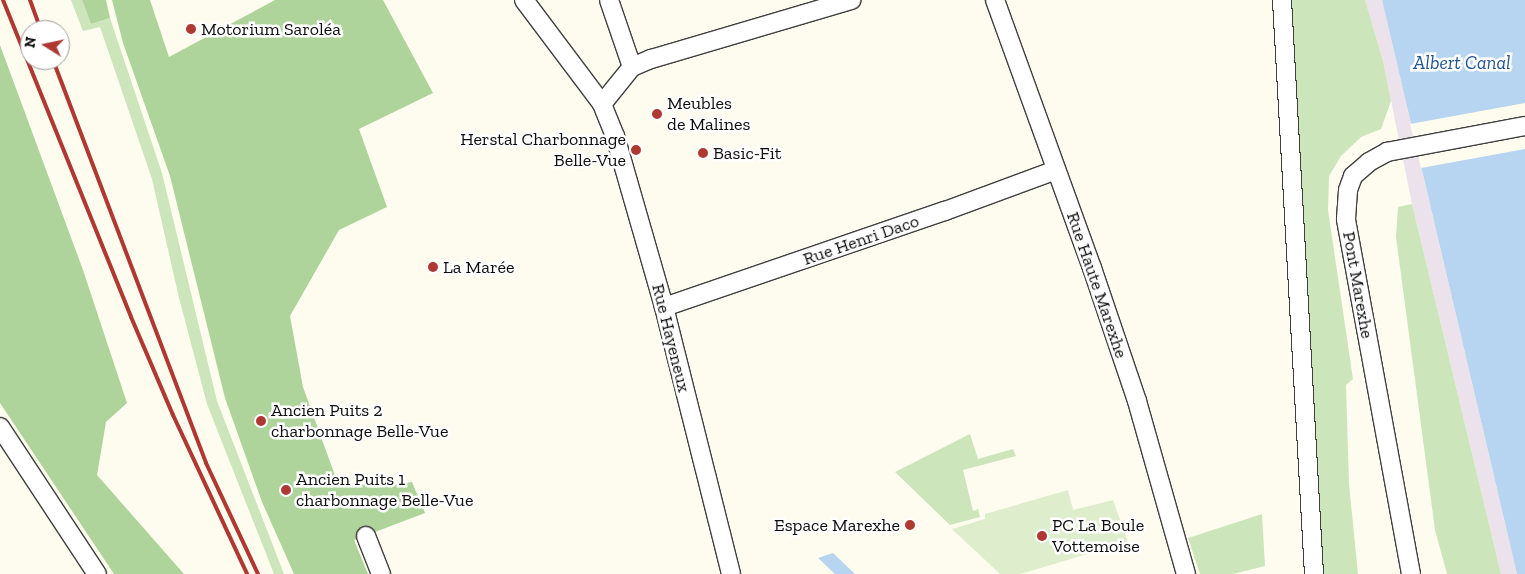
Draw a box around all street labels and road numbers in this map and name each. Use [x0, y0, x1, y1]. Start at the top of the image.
street label: Rue Haute Marexhe [1062, 209, 1132, 361]
street label: Rue Henri Daco [800, 210, 922, 270]
street label: Pont Marexhe [1338, 230, 1378, 340]
street label: Rue Hayeneux [647, 282, 695, 394]

